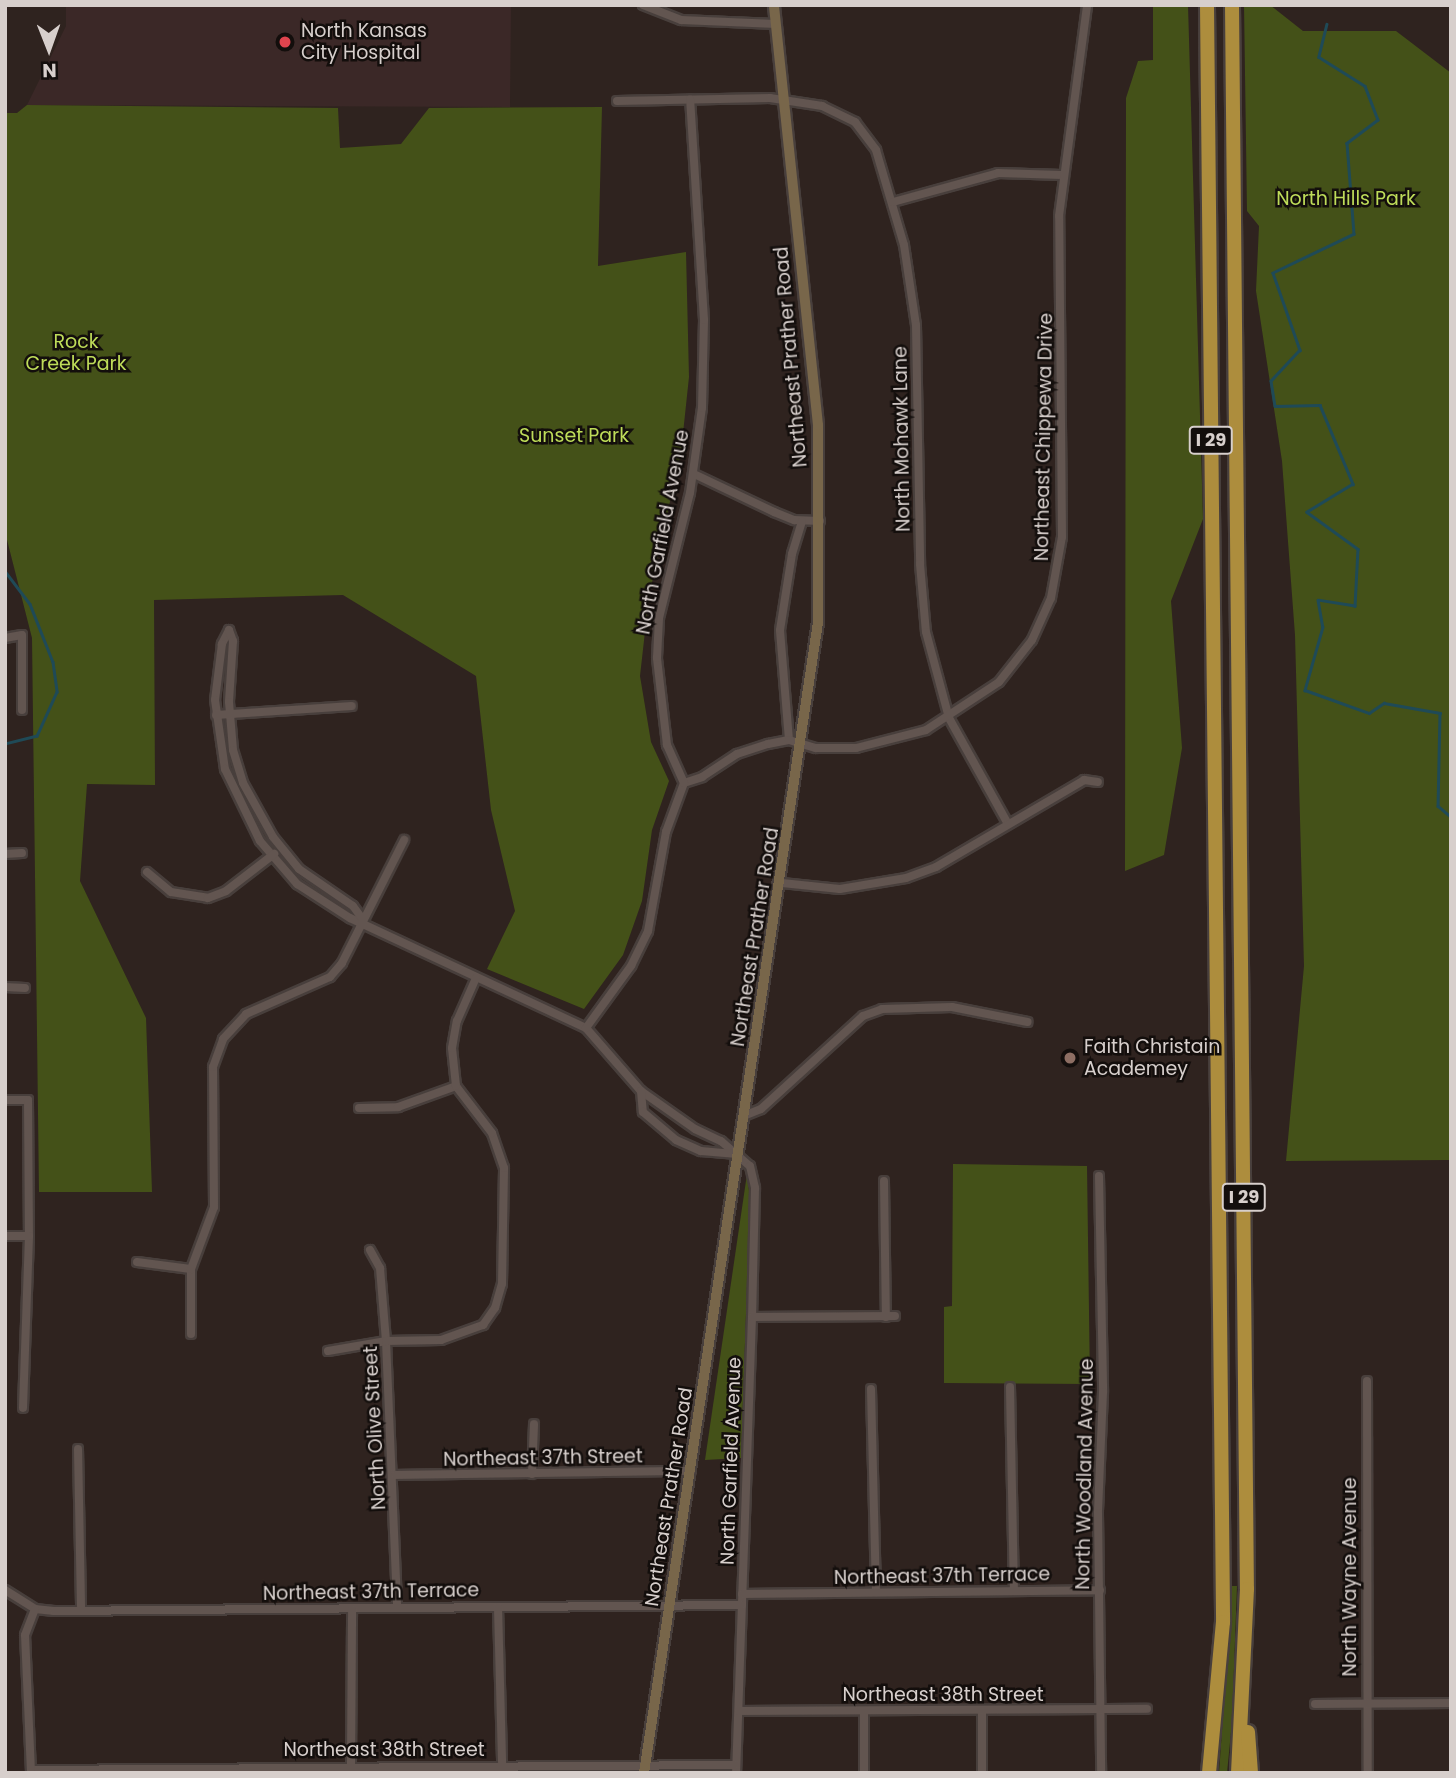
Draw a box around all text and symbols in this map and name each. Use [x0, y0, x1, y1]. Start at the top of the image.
north arrow [14, 14, 84, 84]
place label: North Kansas City Hospital [301, 20, 427, 64]
marker: North Kansas City Hospital [275, 32, 295, 52]
text: N [42, 57, 57, 84]
park label: North Hills Park [1276, 188, 1416, 210]
street label: Northeast Prather Road [770, 246, 812, 468]
street label: Northeast Chippewa Drive [1030, 313, 1058, 561]
park label: Rock Creek Park [26, 331, 126, 375]
street label: North Mohawk Lane [889, 346, 915, 532]
park label: Sunset Park [519, 425, 629, 447]
road number: I 29 [1188, 426, 1234, 454]
street label: North Garfield Avenue [632, 428, 694, 636]
street label: Northeast Prather Road [726, 826, 784, 1048]
place label: Faith Christain Academey [1084, 1036, 1220, 1080]
marker: Faith Christain Academey [1062, 1050, 1078, 1066]
road number: I 29 [1221, 1182, 1267, 1212]
street label: North Olive Street [359, 1345, 391, 1511]
street label: North Garfield Avenue [716, 1357, 746, 1565]
street label: North Woodland Avenue [1072, 1358, 1098, 1590]
street label: Northeast Prather Road [640, 1386, 698, 1608]
street label: Northeast 37th Street [443, 1445, 643, 1471]
street label: North Wayne Avenue [1339, 1477, 1361, 1677]
street label: Northeast 37th Terrace [834, 1563, 1050, 1589]
street label: Northeast 37th Terrace [263, 1579, 479, 1605]
street label: Northeast 38th Street [842, 1684, 1044, 1706]
street label: Northeast 38th Street [283, 1739, 485, 1761]

